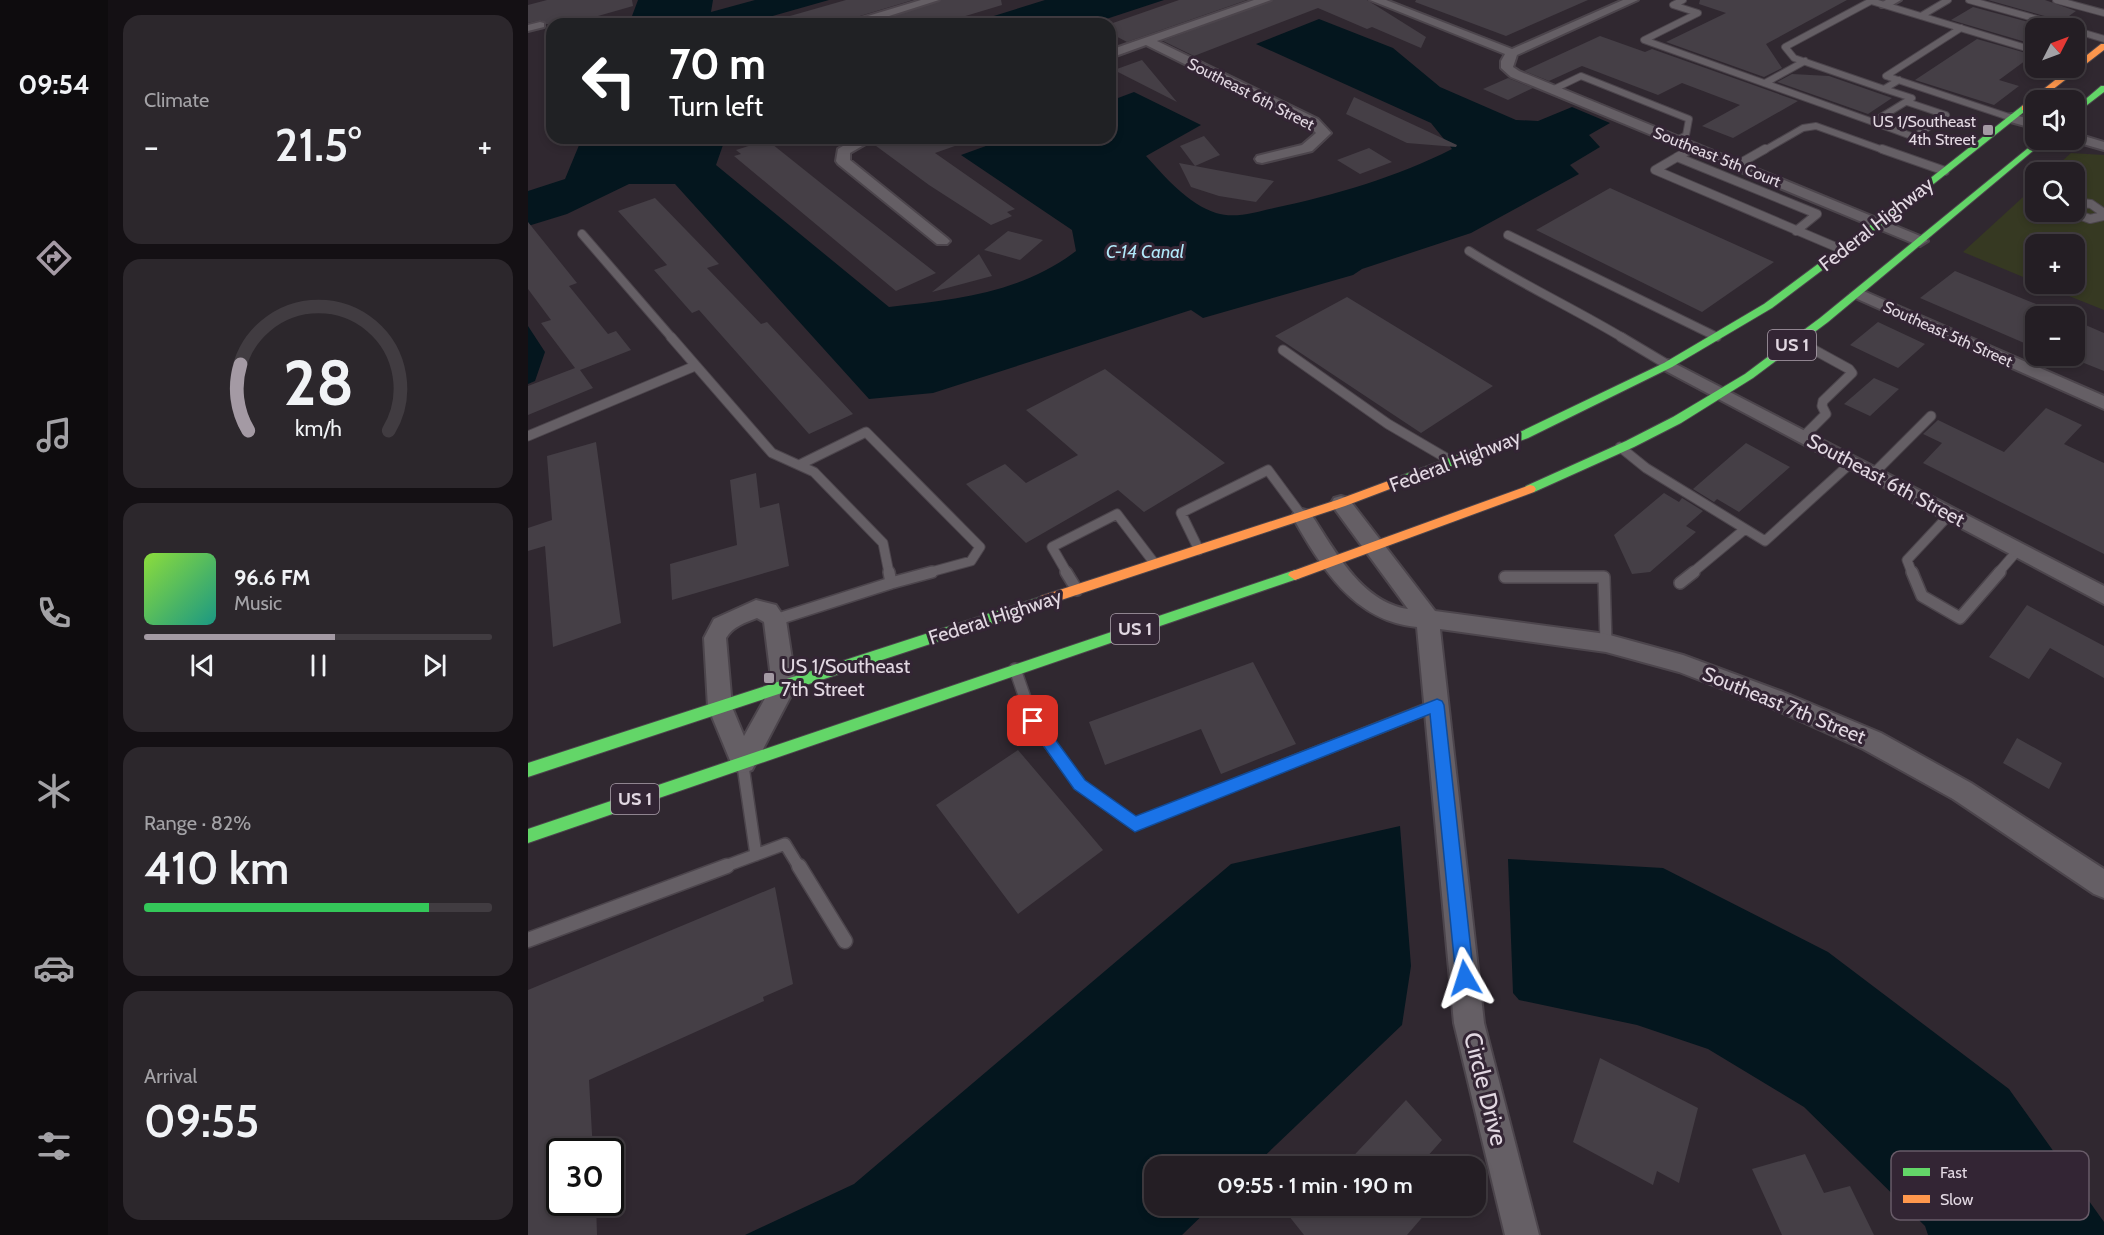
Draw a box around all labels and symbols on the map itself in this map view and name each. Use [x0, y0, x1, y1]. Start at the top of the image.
north arrow [2025, 18, 2085, 78]
street label: Southeast 6th Street [1184, 54, 1318, 135]
place label: US 1/Southeast 4th Street [1873, 112, 1977, 149]
street label: Southeast 5th Court [1651, 123, 1784, 191]
marker: US 1/Southeast 4th Street [1981, 123, 1995, 137]
street label: Federal Highway [1814, 172, 1938, 276]
water label: C-14 Canal [1106, 241, 1185, 263]
street label: Southeast 5th Street [1880, 297, 2016, 371]
road number: US 1 [1768, 330, 1816, 360]
street label: Federal Highway [1386, 425, 1524, 497]
street label: Southeast 6th Street [1803, 428, 1969, 532]
street label: Federal Highway [925, 584, 1065, 650]
road number: US 1 [1111, 614, 1159, 644]
place label: US 1/Southeast 7th Street [781, 654, 910, 701]
street label: Southeast 7th Street [1699, 661, 1869, 749]
marker: US 1/Southeast 7th Street [762, 671, 776, 685]
pin [1007, 695, 1058, 746]
road number: US 1 [611, 784, 659, 814]
position arrow [1433, 946, 1497, 1010]
street label: Circle Drive [1458, 1029, 1514, 1149]
speed limit sign: 30 [546, 1138, 624, 1216]
legend [1891, 1151, 2089, 1220]
text: Fast [1940, 1163, 1968, 1182]
text: Slow [1940, 1190, 1974, 1209]

